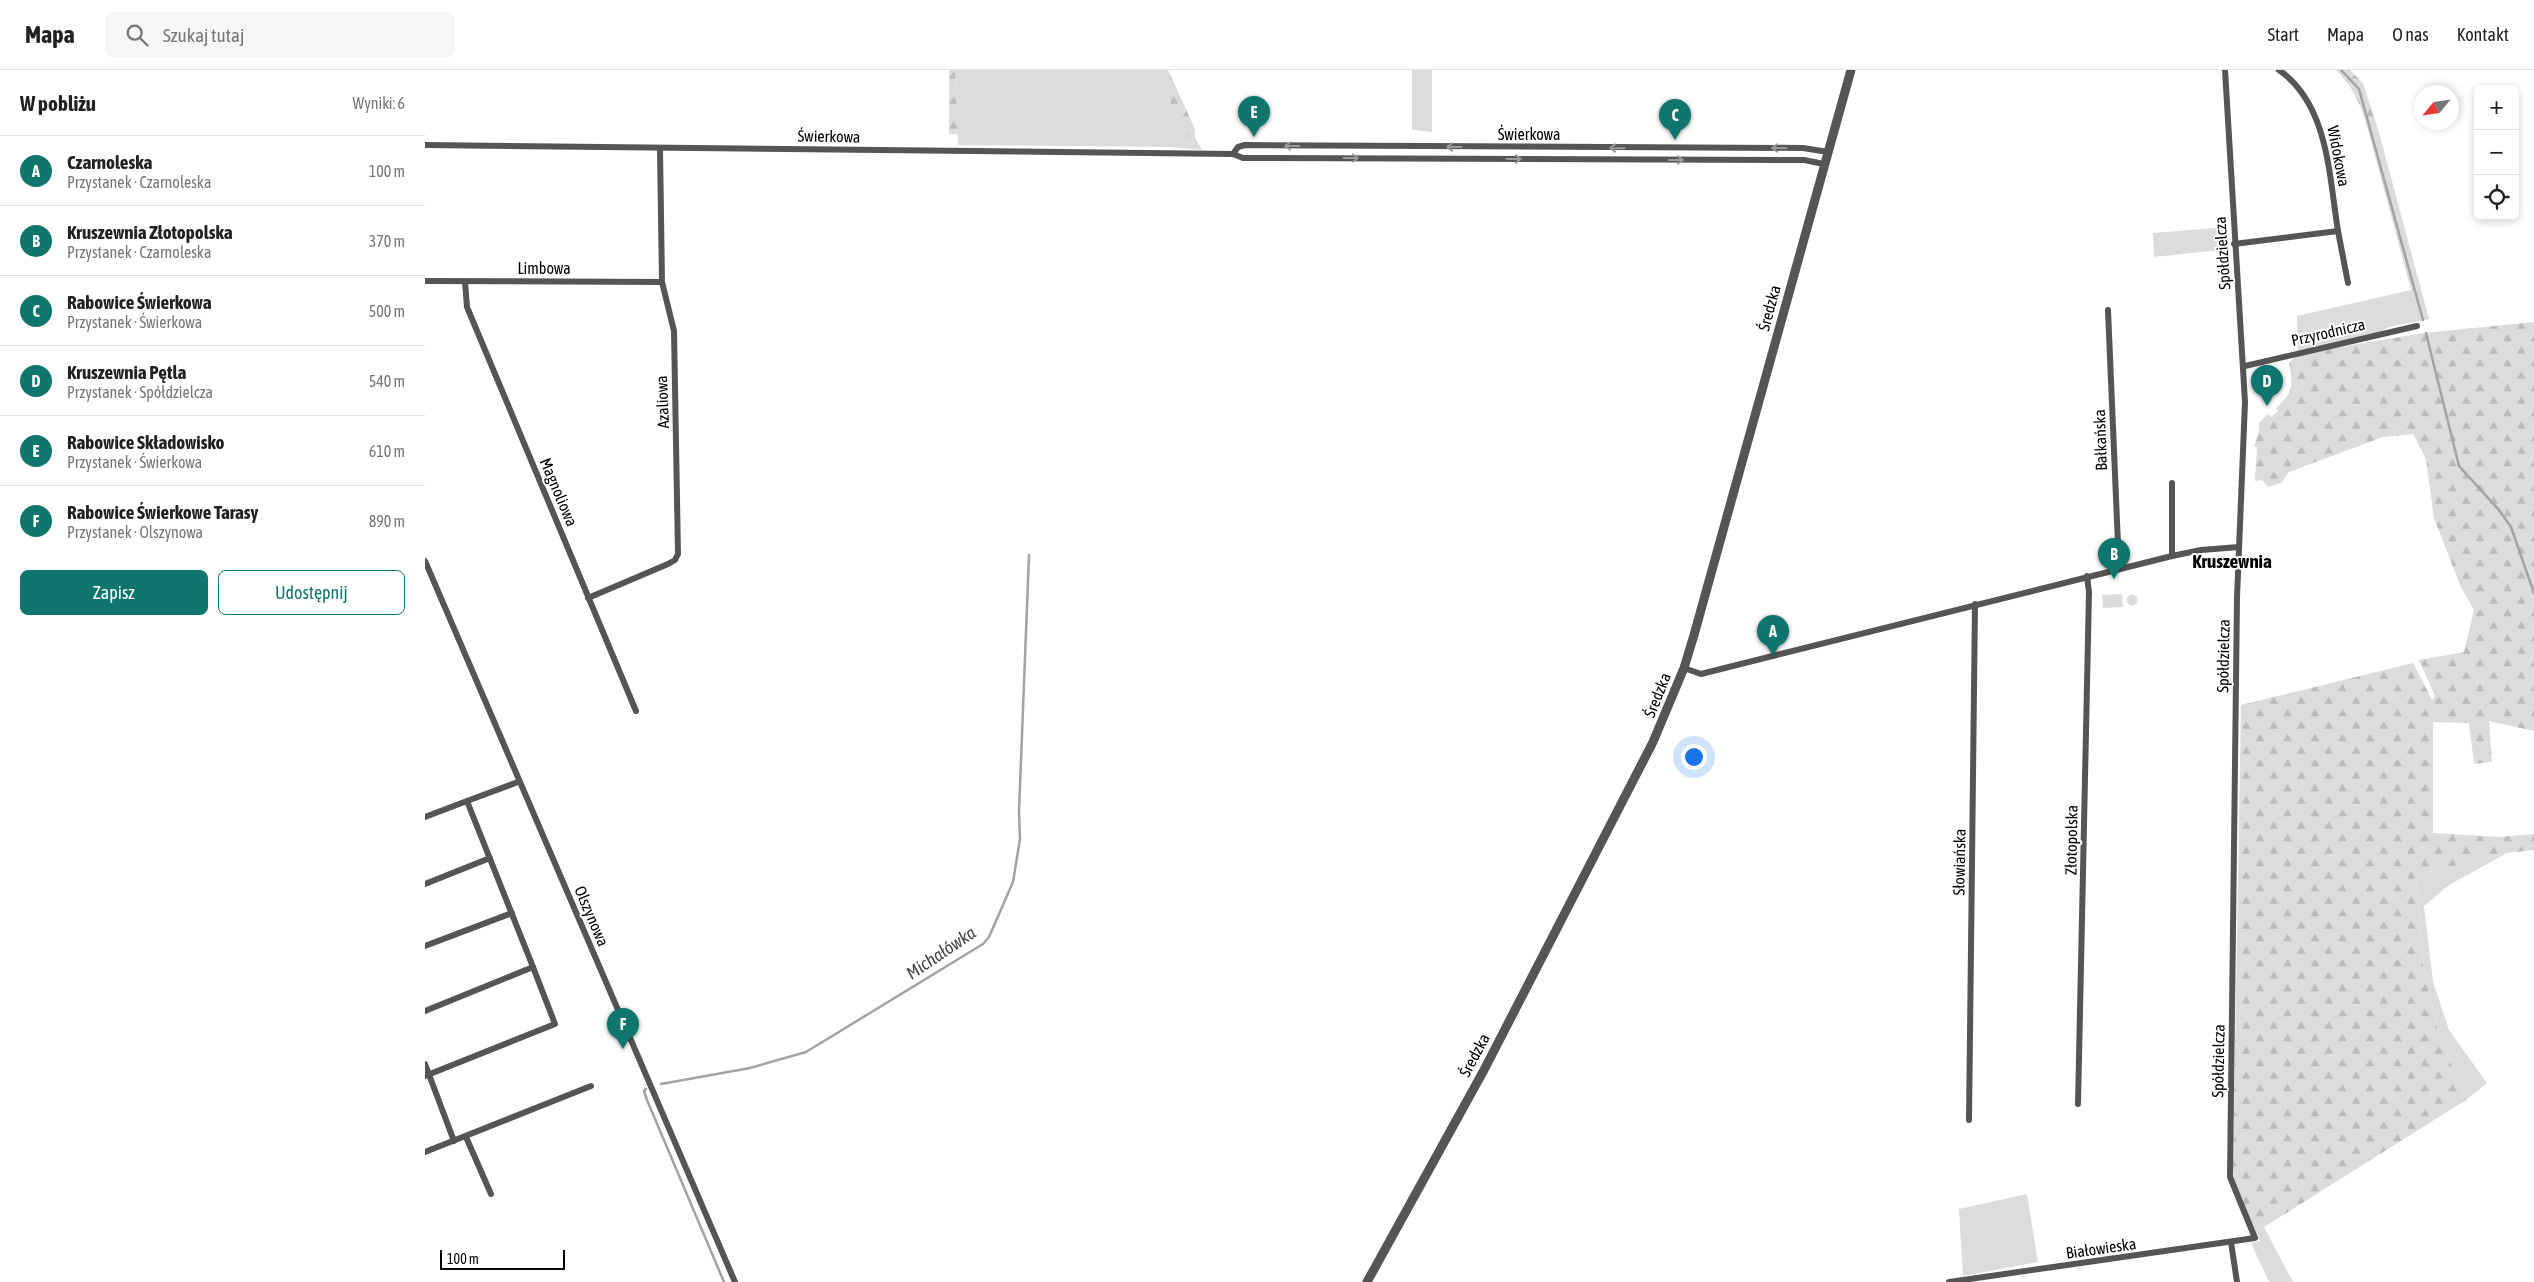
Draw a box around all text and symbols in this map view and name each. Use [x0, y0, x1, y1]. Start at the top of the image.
search box [105, 12, 455, 57]
text: Mapa [25, 21, 75, 48]
icon: search [123, 21, 151, 49]
text: Szukaj tutaj [163, 24, 244, 46]
text: Start [2267, 24, 2299, 45]
text: Mapa [2327, 24, 2364, 45]
text: O nas [2392, 24, 2429, 45]
text: Kontakt [2457, 24, 2509, 45]
north arrow [2414, 85, 2459, 130]
map controls [2474, 85, 2519, 220]
button: + [2474, 85, 2519, 130]
text: W pobliżu [20, 91, 96, 115]
text: Wyniki: 6 [353, 94, 405, 112]
pin: E [1238, 96, 1270, 137]
pin: C [1659, 99, 1691, 140]
street label: Świerkowa [1498, 124, 1560, 143]
street label: Widokowa [2324, 124, 2354, 188]
street label: Świerkowa [797, 125, 861, 146]
button: − [2474, 130, 2519, 175]
one-way arrow [1284, 141, 1300, 151]
one-way arrow [1446, 142, 1462, 152]
one-way arrow [1609, 143, 1625, 153]
one-way arrow [1771, 143, 1788, 153]
text: Czarnoleska [67, 151, 152, 173]
one-way arrow [1342, 153, 1359, 163]
one-way arrow [1505, 154, 1521, 164]
one-way arrow [1668, 155, 1684, 165]
text: A [32, 162, 40, 180]
text: 100 m [369, 162, 405, 180]
text: Przystanek · Czarnoleska [67, 173, 211, 191]
button: locate [2474, 175, 2519, 220]
street label: Spółdzielcza [2210, 216, 2235, 290]
text: Kruszewnia Złotopolska [67, 221, 233, 243]
text: B [32, 232, 40, 250]
text: 370 m [369, 232, 405, 250]
text: Przystanek · Czarnoleska [67, 243, 211, 261]
street label: Limbowa [517, 259, 571, 277]
street label: Średzka [1753, 283, 1784, 333]
text: Rabowice Świerkowa [67, 291, 212, 313]
text: C [32, 302, 40, 320]
text: 500 m [369, 302, 405, 320]
text: Przystanek · Świerkowa [67, 313, 202, 331]
street label: Przyrodnicza [2289, 315, 2367, 350]
text: Kruszewnia Pętla [67, 361, 186, 383]
pin: D [2251, 365, 2283, 406]
text: D [32, 372, 40, 390]
text: 540 m [369, 372, 405, 390]
street label: Azaliowa [652, 375, 672, 429]
text: Przystanek · Spółdzielcza [67, 383, 213, 401]
street label: Bałkańska [2090, 409, 2110, 471]
text: Rabowice Składowisko [67, 431, 224, 453]
text: E [33, 442, 39, 460]
text: 610 m [369, 442, 405, 460]
text: Przystanek · Świerkowa [67, 453, 202, 471]
street label: Magnoliowa [536, 455, 581, 529]
text: Rabowice Świerkowe Tarasy [67, 501, 258, 523]
text: F [33, 512, 39, 530]
text: 890 m [369, 512, 405, 530]
text: Przystanek · Olszynowa [67, 523, 203, 541]
pin: B [2098, 538, 2130, 579]
district label: Kruszewnia [2192, 550, 2272, 572]
button: Zapisz [20, 570, 208, 615]
button: Udostępnij [218, 570, 405, 615]
pin: A [1757, 615, 1789, 656]
street label: Spółdzielcza [2213, 619, 2234, 693]
street label: Średzka [1639, 670, 1674, 720]
your location [1681, 744, 1707, 770]
street label: Złotopolska [2061, 805, 2082, 875]
street label: Słowiańska [1949, 828, 1969, 896]
street label: Olszynowa [570, 883, 613, 949]
water label: Michałówka [902, 921, 980, 983]
pin: F [607, 1008, 639, 1049]
street label: Spółdzielcza [2208, 1024, 2229, 1098]
street label: Średzka [1454, 1030, 1493, 1080]
street label: Białowieska [2065, 1234, 2137, 1262]
scale bar [440, 1247, 565, 1270]
text: 100 m [447, 1251, 479, 1267]

